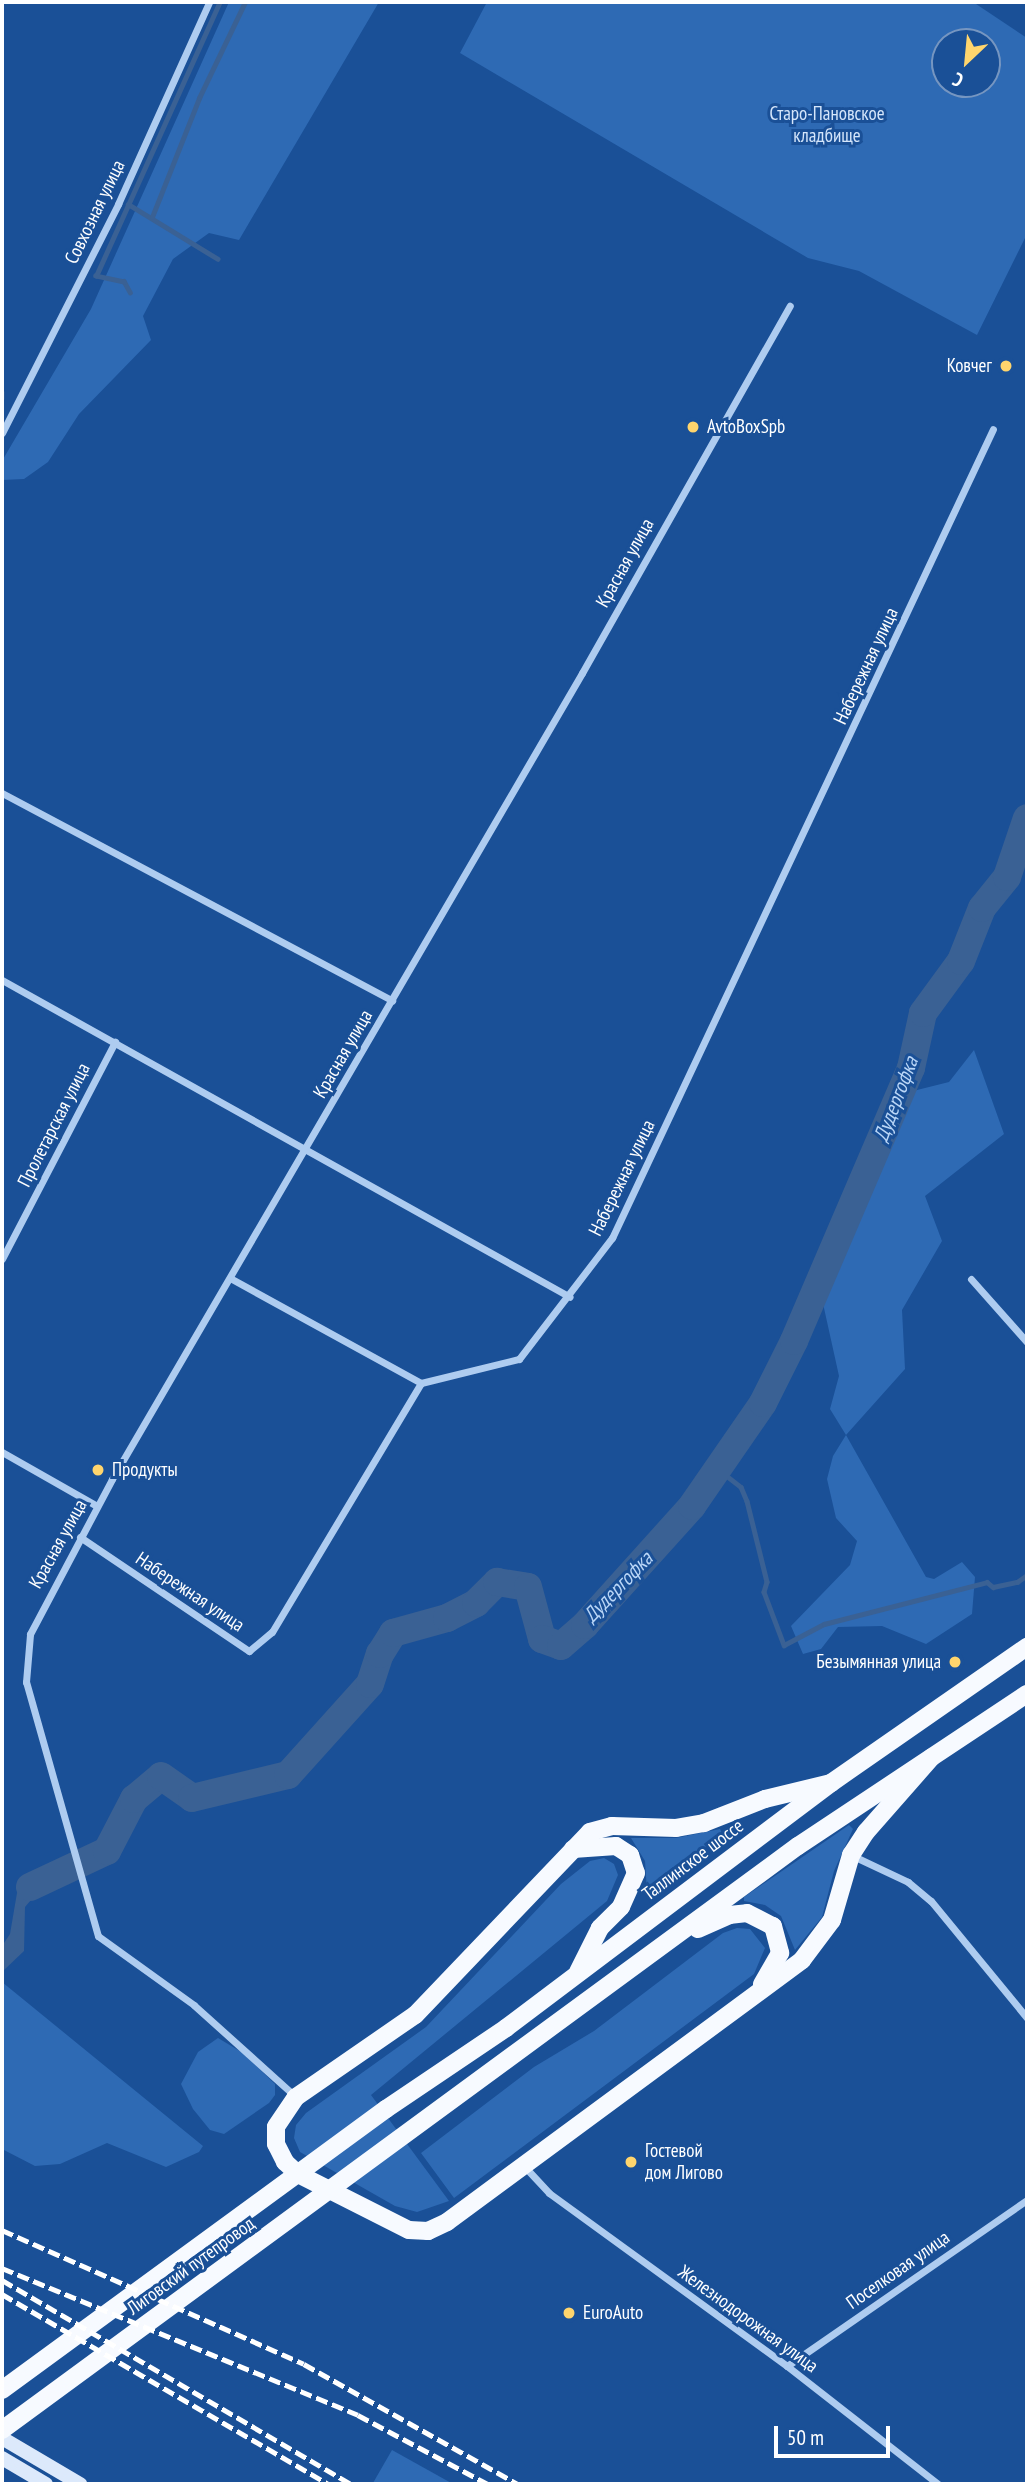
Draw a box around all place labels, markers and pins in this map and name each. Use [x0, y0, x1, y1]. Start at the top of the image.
place label: Ковчег [947, 355, 992, 377]
marker: Ковчег [998, 358, 1014, 374]
place label: AvtoBoxSpb [707, 416, 785, 438]
marker: AvtoBoxSpb [685, 419, 701, 435]
place label: Продукты [112, 1459, 178, 1481]
marker: Продукты [90, 1462, 106, 1478]
place label: Безымянная улица [816, 1651, 941, 1673]
marker: Безымянная улица [947, 1654, 963, 1670]
place label: Гостевой дом Лигово [645, 2140, 723, 2184]
marker: Гостевой дом Лигово [623, 2154, 639, 2170]
place label: EuroAuto [583, 2302, 643, 2324]
marker: EuroAuto [561, 2305, 577, 2321]

